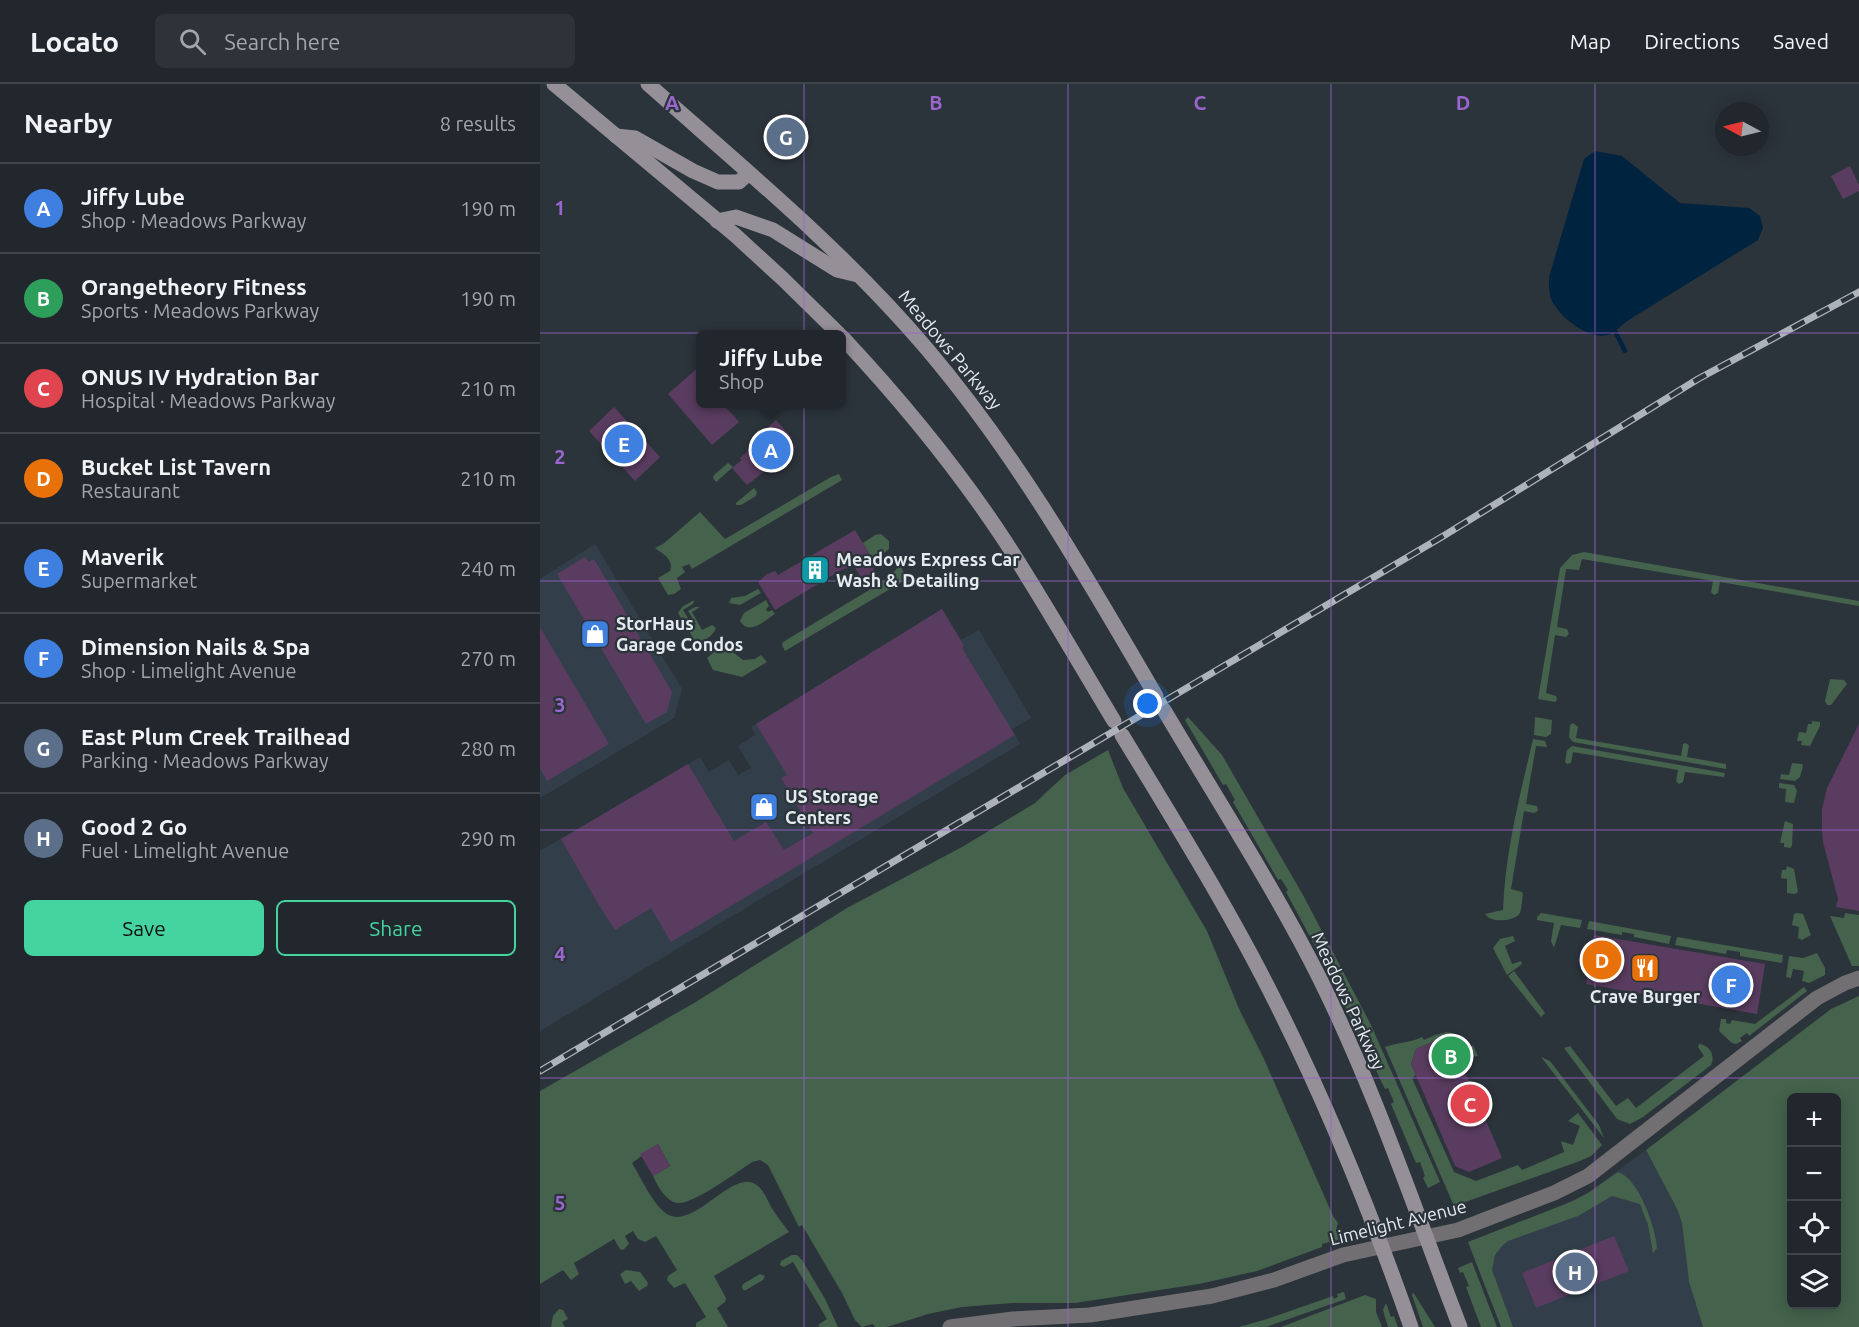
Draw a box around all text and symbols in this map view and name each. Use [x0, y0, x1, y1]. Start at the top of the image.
search box [155, 14, 575, 68]
icon: search [176, 25, 209, 58]
text: Locato [30, 26, 119, 57]
text: Search here [224, 29, 340, 54]
text: Map [1570, 29, 1611, 53]
text: Directions [1644, 29, 1740, 53]
text: Saved [1773, 29, 1829, 53]
text: A [665, 91, 679, 114]
text: B [929, 91, 943, 114]
text: C [1194, 91, 1207, 114]
text: D [1456, 91, 1470, 114]
north arrow [1715, 102, 1769, 156]
text: Nearby [24, 109, 112, 138]
text: 8 results [440, 112, 516, 135]
pin: G [766, 115, 806, 160]
text: Jiffy Lube [81, 184, 185, 209]
text: 1 [554, 196, 566, 219]
text: A [36, 197, 51, 220]
text: 190 m [460, 197, 516, 220]
text: Shop · Meadows Parkway [81, 209, 306, 232]
text: Orangetheory Fitness [81, 274, 307, 299]
street label: Meadows Parkway [895, 286, 1007, 413]
text: B [37, 287, 50, 310]
text: 190 m [460, 287, 516, 310]
text: Sports · Meadows Parkway [81, 299, 319, 322]
popup [696, 330, 846, 408]
text: Jiffy Lube [719, 345, 823, 370]
text: ONUS IV Hydration Bar [81, 364, 319, 389]
text: Shop [719, 370, 764, 393]
text: C [37, 377, 50, 400]
text: 210 m [460, 377, 516, 400]
text: Hospital · Meadows Parkway [81, 389, 335, 412]
pin: E [604, 422, 644, 466]
pin: A [752, 428, 790, 472]
text: 2 [554, 445, 566, 468]
text: Bucket List Tavern [81, 454, 271, 479]
text: D [36, 467, 51, 490]
text: 210 m [460, 467, 516, 490]
text: Restaurant [81, 479, 180, 502]
text: Maverik [81, 544, 164, 569]
place label: Meadows Express Car Wash & Detailing [836, 549, 1020, 590]
building icon: Meadows Express Car Wash & Detailing [799, 554, 831, 586]
text: E [38, 557, 49, 580]
text: 240 m [460, 557, 516, 580]
text: Supermarket [81, 569, 197, 592]
place label: StorHaus Garage Condos [616, 613, 743, 654]
shop icon: StorHaus Garage Condos [579, 618, 611, 650]
text: Dimension Nails & Spa [81, 634, 310, 659]
text: F [38, 647, 49, 670]
text: 270 m [460, 647, 516, 670]
text: Shop · Limelight Avenue [81, 659, 297, 682]
your location [1133, 689, 1162, 718]
text: 3 [554, 693, 566, 716]
text: East Plum Creek Trailhead [81, 724, 351, 749]
text: G [37, 737, 50, 760]
text: 280 m [460, 737, 516, 760]
text: Parking · Meadows Parkway [81, 749, 329, 772]
place label: US Storage Centers [785, 786, 879, 827]
shop icon: US Storage Centers [748, 791, 780, 823]
text: Good 2 Go [81, 814, 187, 839]
text: H [36, 827, 51, 850]
text: 290 m [460, 827, 516, 850]
text: Fuel · Limelight Avenue [81, 839, 289, 862]
button: Save [24, 900, 264, 956]
button: Share [276, 900, 516, 956]
street label: Meadows Parkway [1308, 929, 1390, 1073]
pin: D [1582, 938, 1622, 982]
text: 4 [554, 942, 566, 965]
restaurant icon: Crave Burger [1629, 952, 1661, 984]
pin: F [1712, 962, 1750, 1008]
place label: Crave Burger [1590, 986, 1701, 1006]
pin: B [1432, 1034, 1470, 1078]
pin: C [1450, 1082, 1490, 1126]
map controls [1787, 1093, 1841, 1309]
button: + [1787, 1093, 1841, 1147]
button: − [1787, 1147, 1841, 1201]
text: 5 [554, 1191, 566, 1214]
street label: Limelight Avenue [1327, 1195, 1468, 1249]
button: locate [1787, 1201, 1841, 1255]
pin: H [1556, 1250, 1594, 1294]
button: layers [1787, 1255, 1841, 1309]

